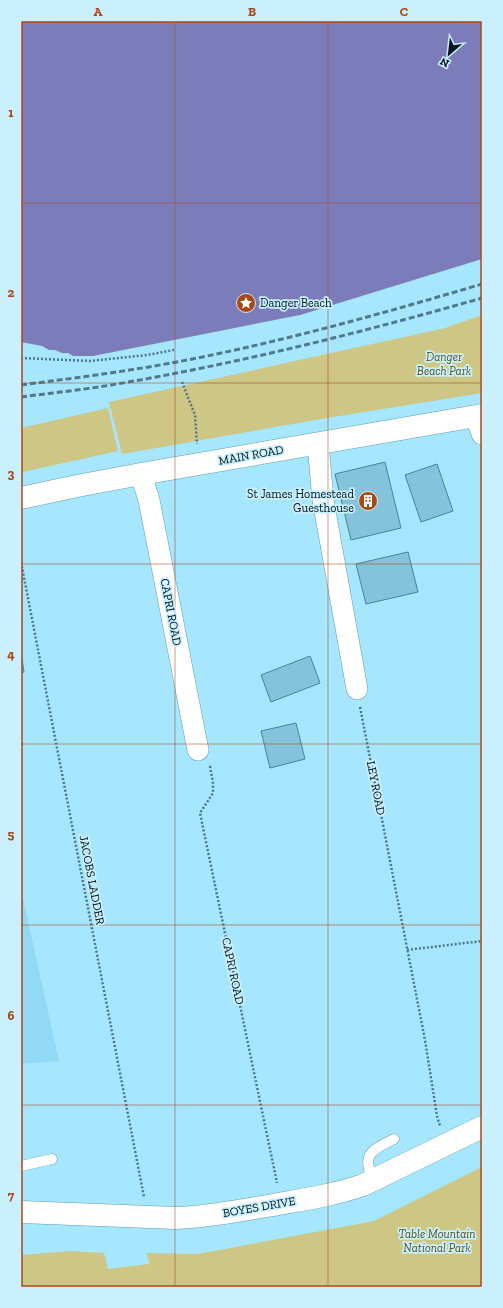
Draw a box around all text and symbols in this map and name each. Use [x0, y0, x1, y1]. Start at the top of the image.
text: A [94, 4, 103, 19]
text: B [248, 4, 256, 19]
text: C [400, 4, 408, 19]
north arrow [429, 34, 469, 74]
text: N [437, 54, 451, 70]
text: 1 [8, 105, 14, 120]
text: 2 [8, 285, 15, 300]
place icon: Danger Beach [235, 292, 257, 314]
place label: Danger Beach [260, 296, 332, 310]
park label: Danger Beach Park [417, 350, 472, 378]
street label: MAIN ROAD [217, 442, 285, 468]
text: 3 [8, 466, 15, 481]
place label: St James Homestead Guesthouse [247, 487, 354, 515]
building icon: St James Homestead Guesthouse [357, 490, 379, 512]
street label: CAPRI ROAD [158, 577, 184, 647]
text: 4 [7, 647, 15, 662]
street label: LEY ROAD [364, 760, 388, 816]
text: 5 [8, 827, 15, 842]
street label: JACOBS LADDER [76, 834, 108, 926]
street label: CAPRI ROAD [219, 936, 247, 1006]
text: 6 [8, 1008, 15, 1023]
text: 7 [8, 1188, 15, 1203]
street label: BOYES DRIVE [222, 1194, 296, 1220]
park label: Table Mountain National Park [398, 1227, 476, 1255]

